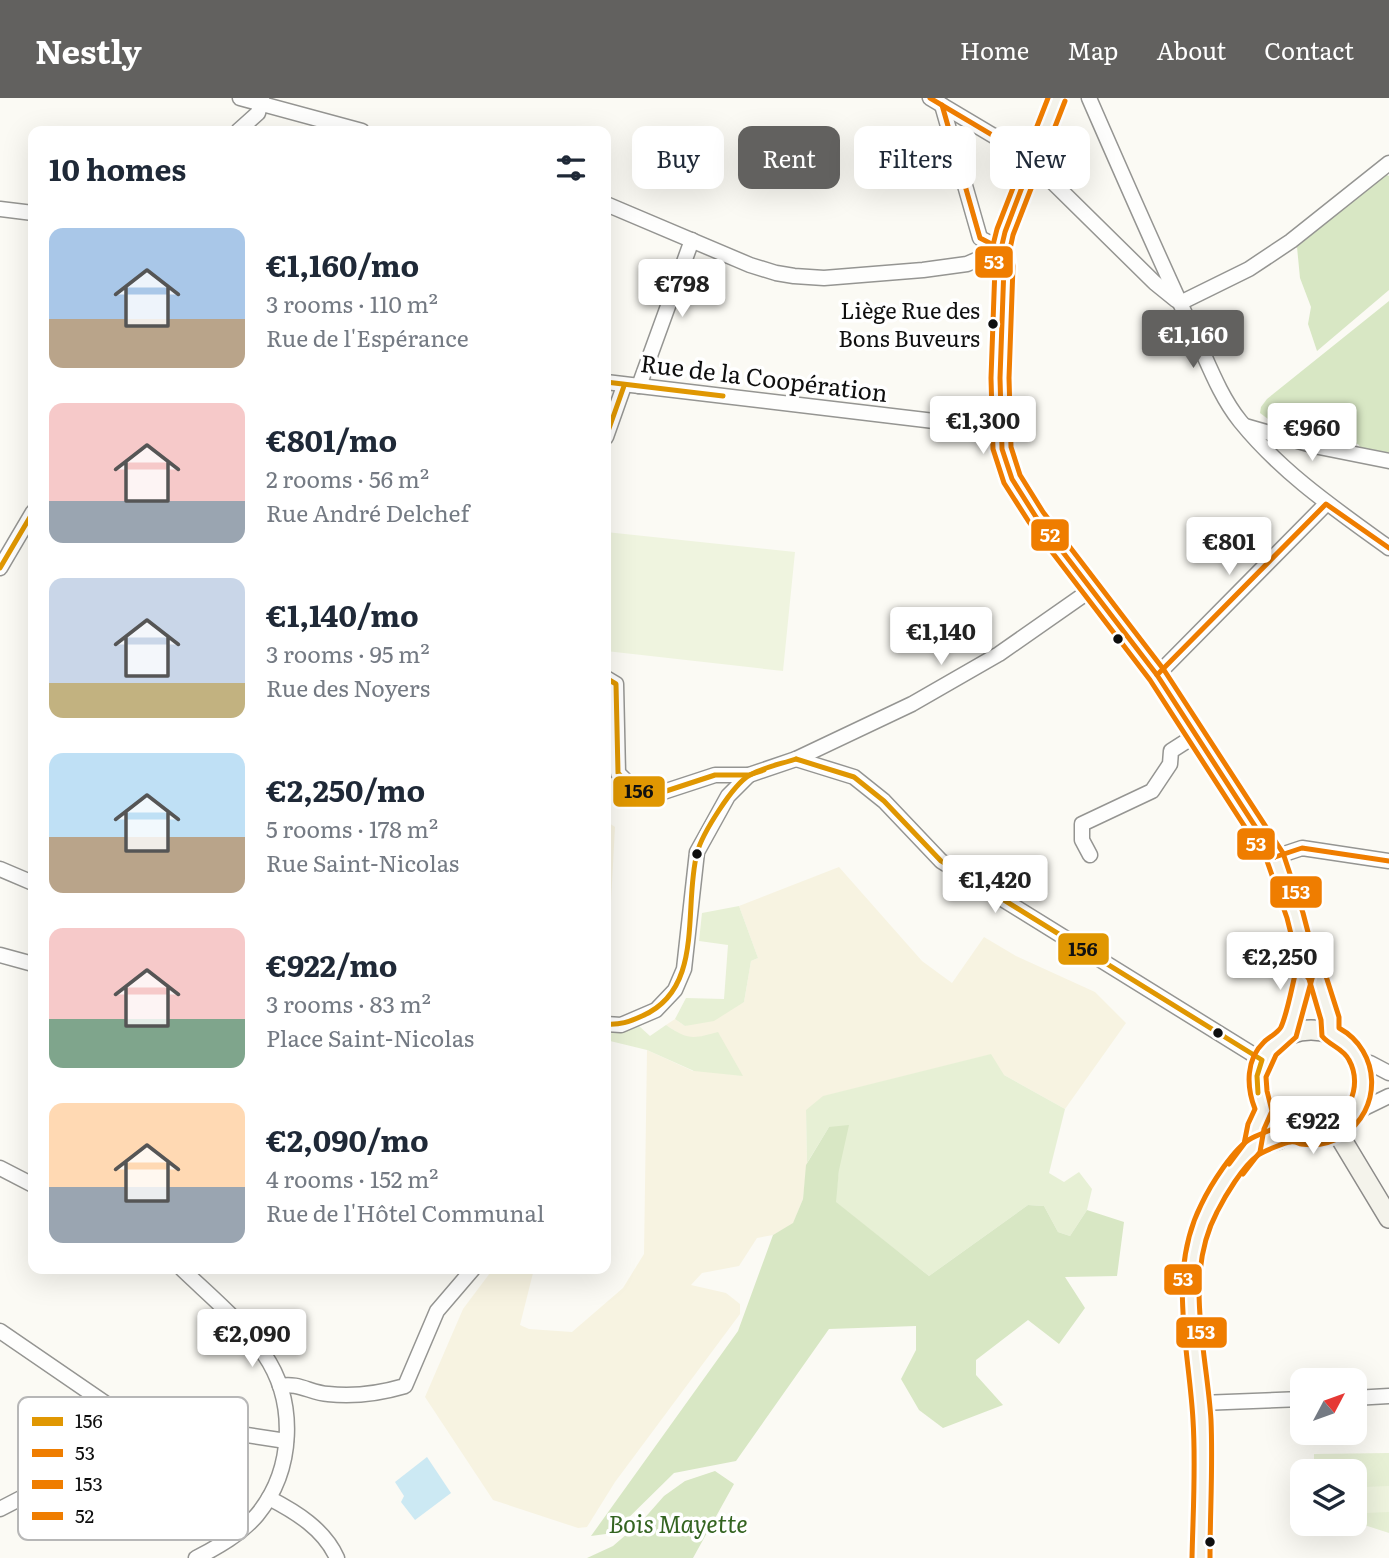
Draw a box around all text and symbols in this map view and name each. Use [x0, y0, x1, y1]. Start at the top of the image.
text: Nestly [35, 25, 142, 74]
text: Home [960, 32, 1029, 67]
text: Map [1067, 32, 1118, 67]
text: About [1156, 32, 1226, 67]
text: Contact [1264, 32, 1354, 67]
chip: Buy [632, 126, 724, 189]
chip: Rent [738, 126, 840, 189]
chip: Filters [854, 126, 976, 189]
chip: New [990, 126, 1090, 189]
text: 10 homes [49, 146, 186, 190]
icon: filters [552, 149, 590, 187]
text: €1,160/mo [266, 242, 419, 286]
line badge: 53 [974, 245, 1014, 279]
text: 53 [984, 247, 1004, 275]
icon: home [105, 256, 189, 340]
pin: €798 [641, 260, 723, 319]
text: €798 [654, 265, 710, 299]
text: 3 rooms · 110 m² [266, 286, 438, 320]
place label: Liège Rue des Bons Buveurs [838, 293, 980, 354]
pin: €1,160 [1136, 310, 1250, 370]
text: €1,160 [1158, 316, 1228, 350]
marker: Liège Rue des Bons Buveurs [986, 317, 1000, 331]
text: Rue de l'Espérance [266, 320, 469, 354]
street label: Rue de la Coopération [639, 344, 890, 409]
pin: €1,300 [926, 396, 1040, 456]
text: €1,300 [946, 402, 1020, 436]
pin: €960 [1271, 404, 1353, 463]
text: €960 [1284, 409, 1340, 443]
text: €801/mo [266, 417, 397, 461]
icon: home [105, 431, 189, 515]
text: 2 rooms · 56 m² [266, 461, 429, 495]
text: Rue André Delchef [266, 495, 469, 529]
line badge: 52 [1030, 518, 1070, 552]
pin: €801 [1188, 518, 1270, 577]
text: 52 [1040, 520, 1060, 548]
text: €801 [1202, 523, 1256, 557]
text: €1,140/mo [266, 592, 419, 636]
icon: home [105, 606, 189, 690]
pin: €1,140 [884, 608, 998, 667]
text: €1,140 [906, 613, 976, 647]
unlabelled marker [1111, 632, 1125, 646]
text: 3 rooms · 95 m² [266, 636, 430, 670]
text: Rue des Noyers [266, 670, 430, 704]
text: €2,250/mo [266, 767, 425, 811]
line badge: 156 [612, 775, 666, 808]
text: 156 [624, 776, 654, 804]
icon: home [105, 781, 189, 865]
text: 5 rooms · 178 m² [266, 811, 438, 845]
line badge: 53 [1236, 827, 1276, 861]
text: 53 [1246, 829, 1266, 857]
text: Rue Saint-Nicolas [266, 845, 459, 879]
unlabelled marker [690, 847, 704, 861]
pin: €1,420 [938, 856, 1052, 915]
text: €1,420 [959, 861, 1031, 895]
line badge: 153 [1269, 875, 1323, 909]
text: 153 [1282, 877, 1310, 905]
line badge: 156 [1057, 932, 1110, 966]
pin: €2,250 [1223, 932, 1337, 992]
text: 156 [1068, 934, 1098, 962]
text: €2,250 [1243, 938, 1317, 972]
text: €922/mo [266, 942, 398, 986]
icon: home [105, 956, 189, 1040]
text: 3 rooms · 83 m² [266, 986, 431, 1020]
text: Place Saint-Nicolas [266, 1020, 474, 1054]
unlabelled marker [1211, 1026, 1225, 1040]
pin: €922 [1272, 1096, 1354, 1156]
text: €922 [1286, 1102, 1340, 1136]
text: €2,090/mo [266, 1117, 429, 1161]
icon: home [105, 1131, 189, 1215]
text: 4 rooms · 152 m² [266, 1161, 439, 1195]
text: Rue de l'Hôtel Communal [266, 1195, 545, 1229]
line badge: 53 [1163, 1263, 1203, 1296]
text: 53 [1173, 1264, 1193, 1292]
pin: €2,090 [195, 1310, 309, 1369]
text: €2,090 [213, 1315, 291, 1349]
line badge: 153 [1175, 1316, 1228, 1349]
text: 153 [1187, 1317, 1215, 1345]
north arrow [1290, 1368, 1367, 1446]
map controls [1290, 1368, 1367, 1536]
legend [18, 1397, 248, 1540]
text: 156 [75, 1406, 103, 1434]
text: 53 [75, 1438, 95, 1466]
button: layers [1290, 1459, 1367, 1536]
text: 153 [75, 1469, 103, 1497]
text: 52 [75, 1501, 94, 1529]
park label: Bois Mayette [608, 1505, 748, 1540]
unlabelled marker [1203, 1535, 1217, 1549]

